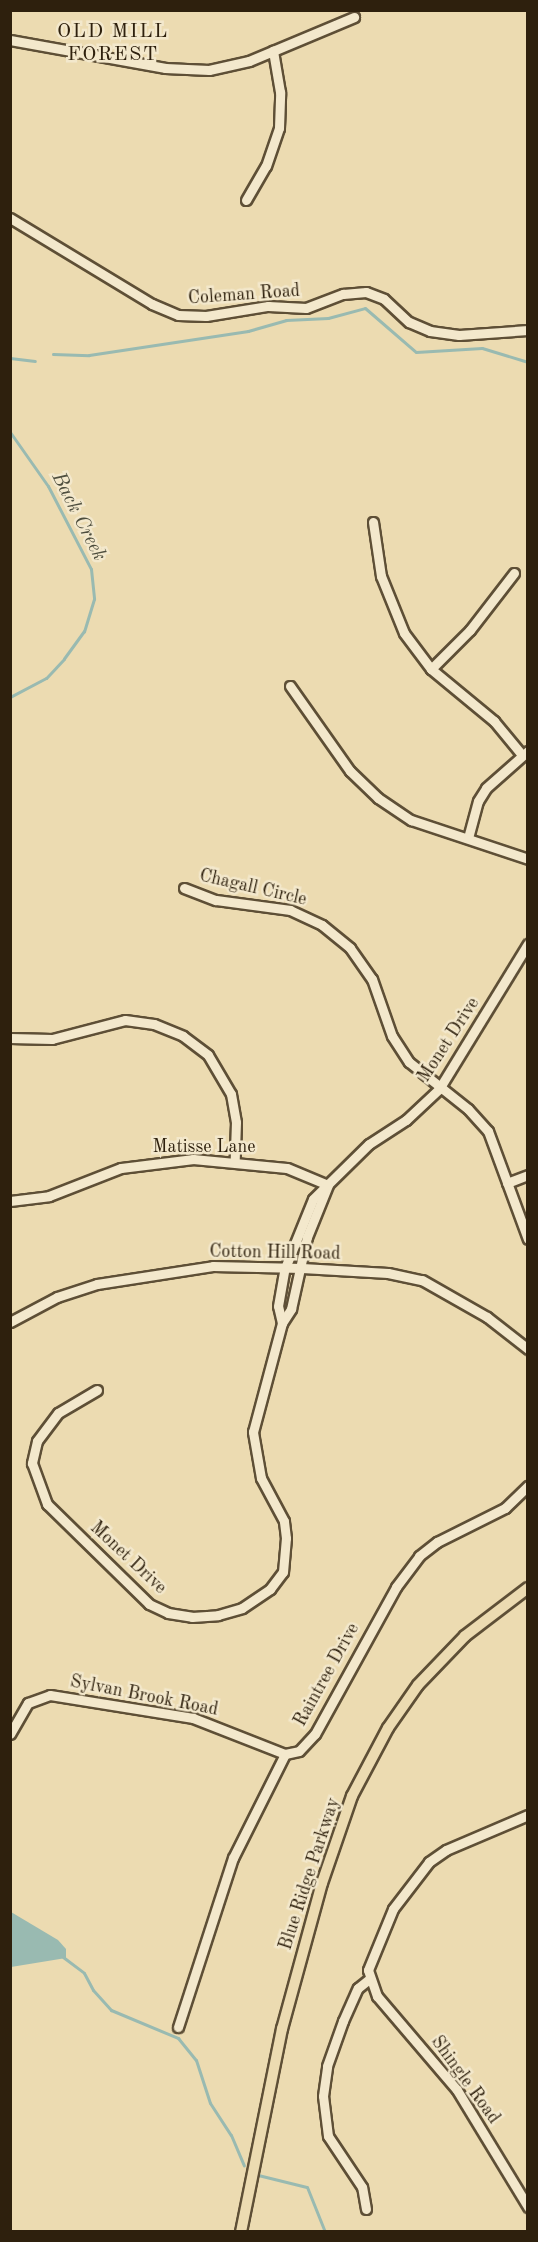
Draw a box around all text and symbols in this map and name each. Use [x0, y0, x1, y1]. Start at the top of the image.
district label: OLD MILL FOREST [57, 21, 169, 68]
street label: Coleman Road [187, 280, 301, 310]
water label: Back Creek [45, 469, 111, 565]
street label: Chagall Circle [197, 865, 309, 911]
street label: Monet Drive [414, 994, 484, 1086]
street label: Matisse Lane [152, 1136, 256, 1158]
street label: Cotton Hill Road [209, 1241, 341, 1265]
street label: Monet Drive [85, 1517, 171, 1599]
street label: Raintree Drive [290, 1620, 364, 1730]
street label: Sylvan Brook Road [68, 1671, 220, 1721]
street label: Blue Ridge Parkway [275, 1795, 345, 1953]
street label: Shingle Road [426, 2032, 504, 2128]

